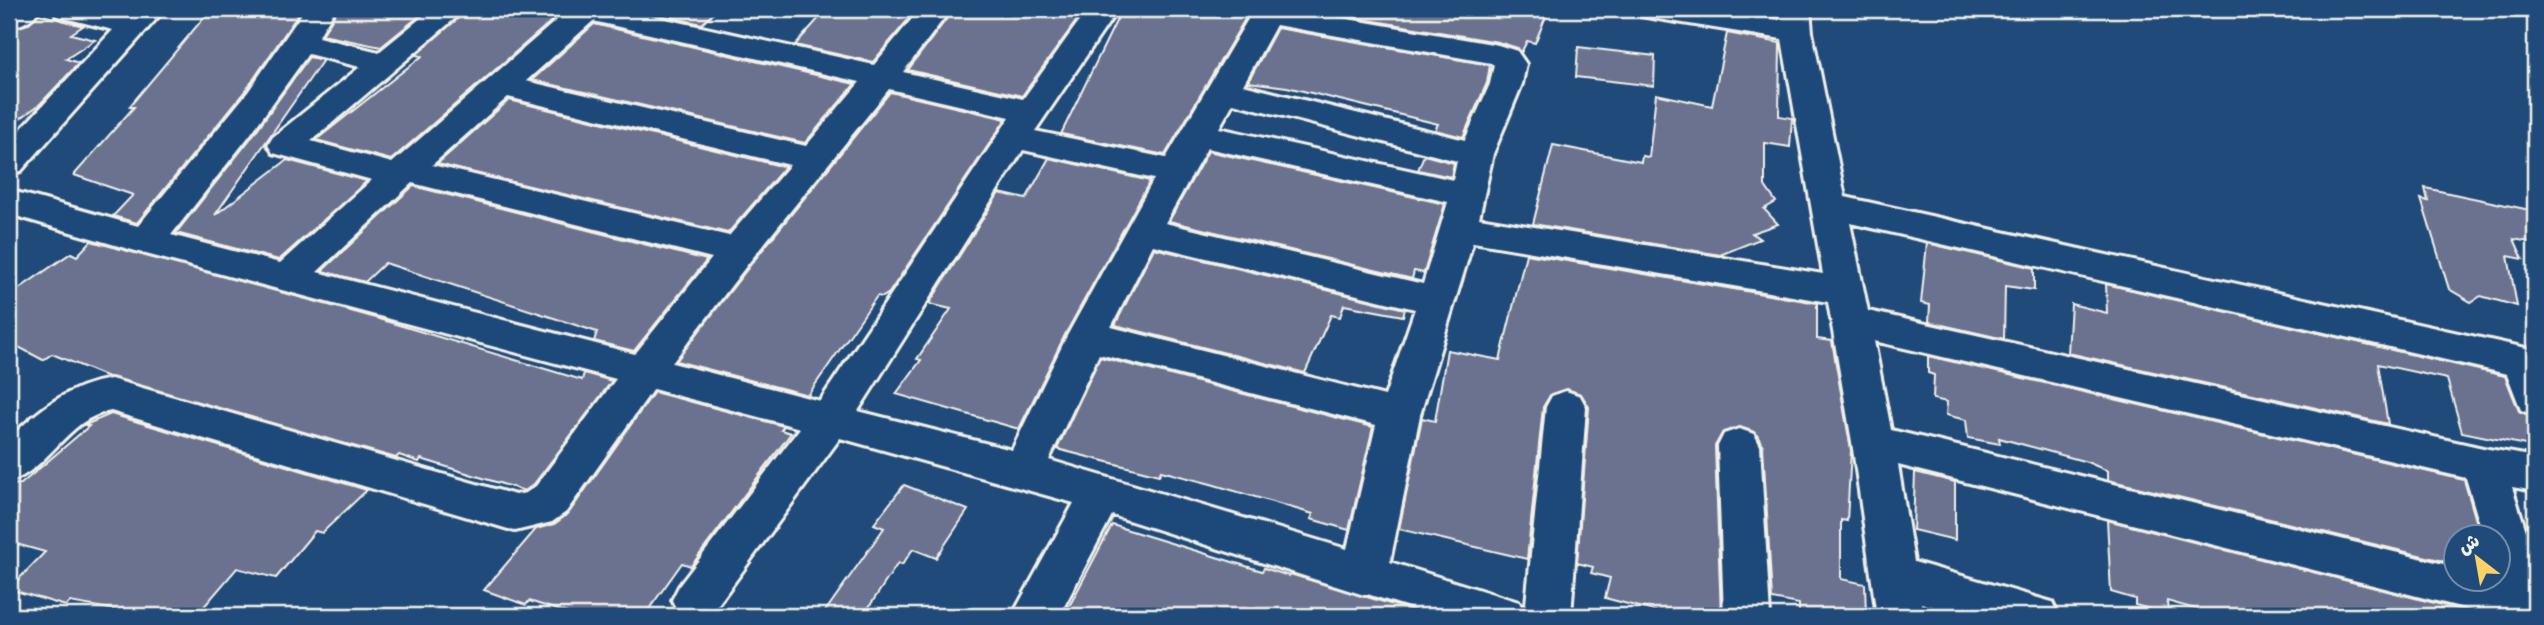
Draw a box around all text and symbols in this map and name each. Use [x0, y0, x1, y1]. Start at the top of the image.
north arrow [2442, 524, 2512, 594]
text: ش [2454, 529, 2484, 561]

